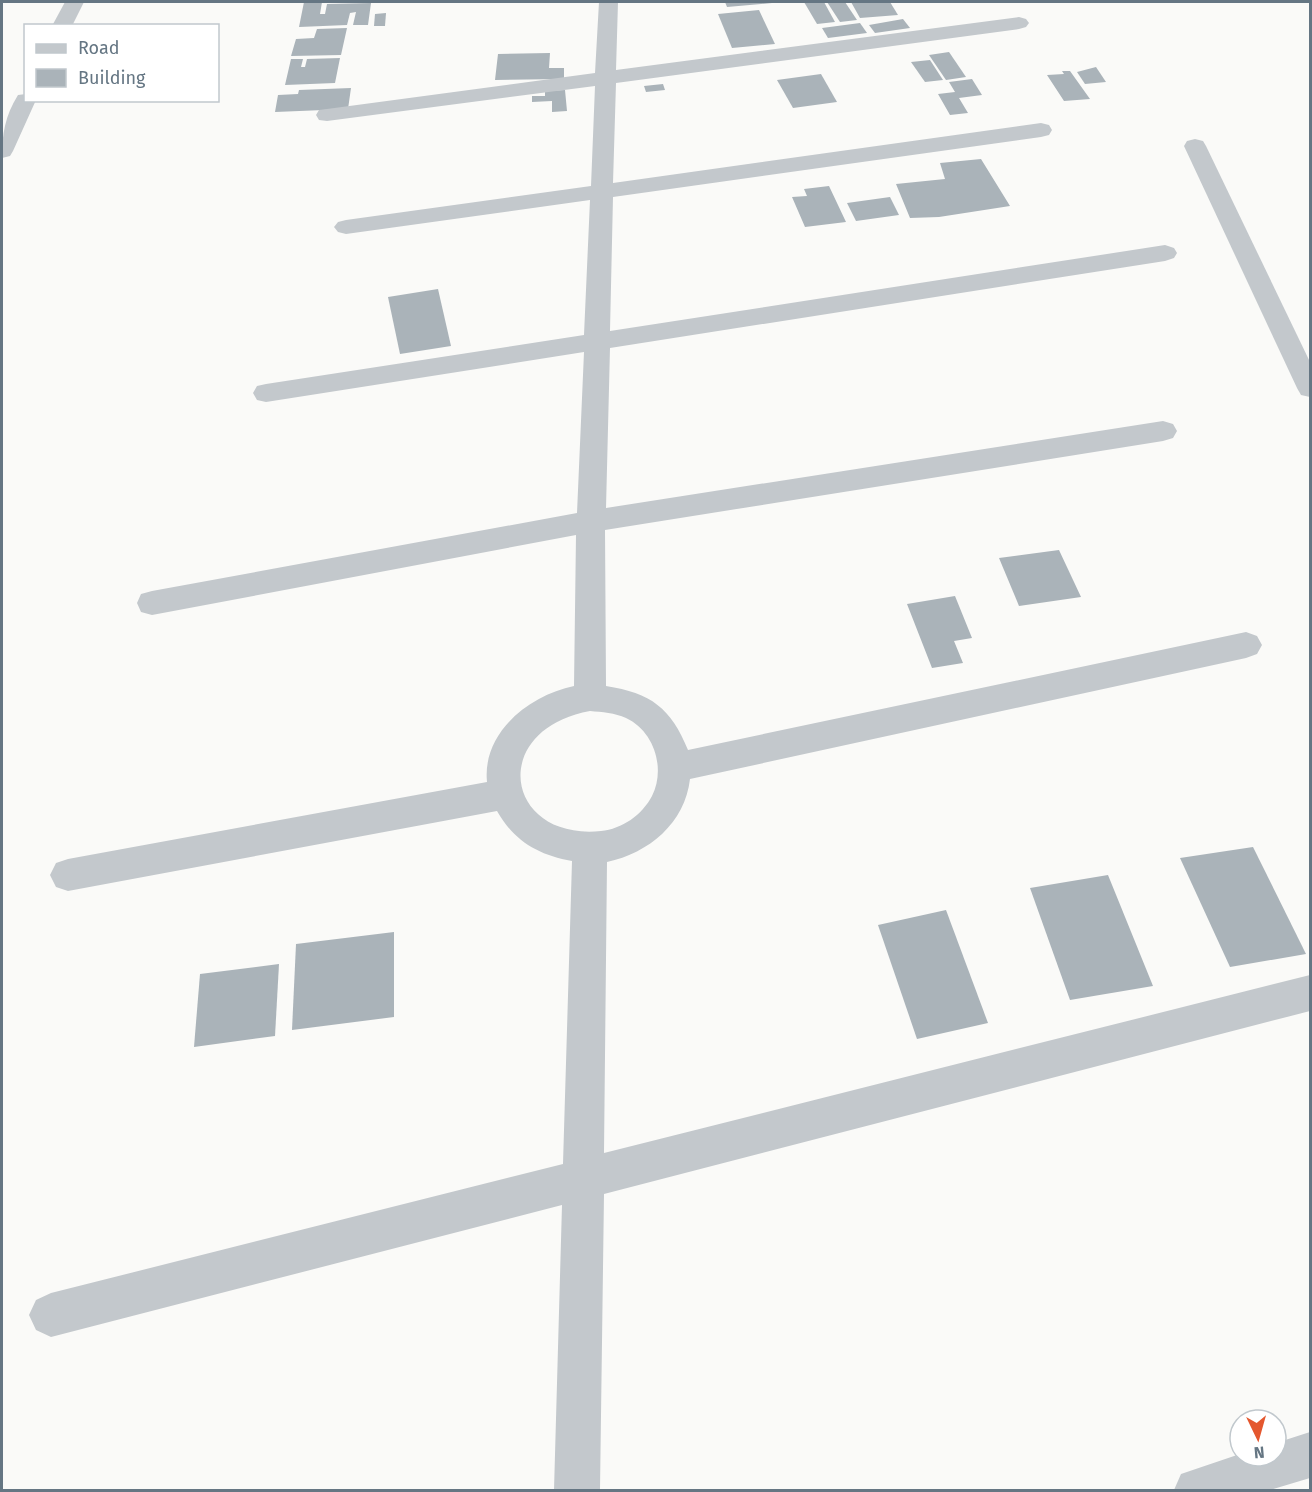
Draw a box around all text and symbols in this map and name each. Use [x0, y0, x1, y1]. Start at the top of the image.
legend [24, 24, 219, 102]
text: Road [78, 37, 120, 59]
text: Building [78, 67, 146, 89]
north arrow [1228, 1408, 1288, 1468]
text: N [1253, 1443, 1265, 1462]

